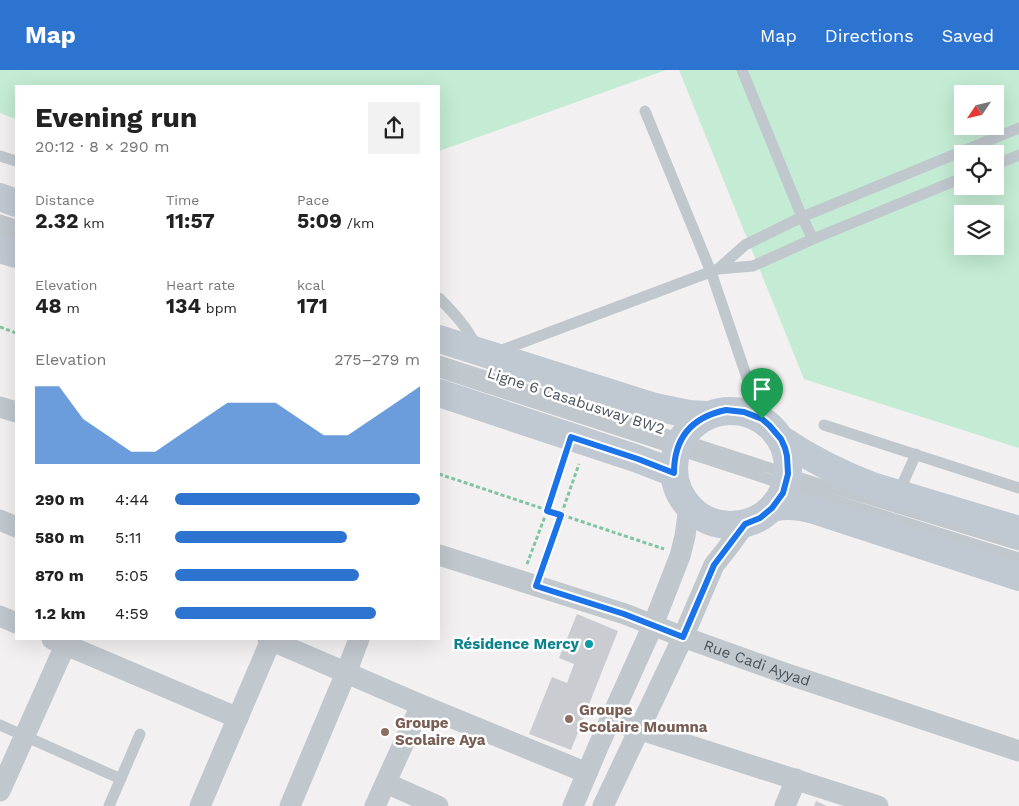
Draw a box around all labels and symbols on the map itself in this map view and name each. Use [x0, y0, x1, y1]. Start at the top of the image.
north arrow [954, 85, 1004, 135]
street label: Ligne 6 Casabusway BW2 [485, 364, 667, 438]
pin [741, 368, 783, 419]
place label: Résidence Mercy [453, 635, 580, 653]
street label: Rue Cadi Ayyad [701, 636, 813, 690]
marker: Résidence Mercy [583, 638, 595, 650]
place label: Groupe Scolaire Moumna [579, 701, 708, 736]
marker: Groupe Scolaire Moumna [563, 713, 575, 725]
place label: Groupe Scolaire Aya [395, 714, 486, 749]
marker: Groupe Scolaire Aya [379, 726, 391, 738]

